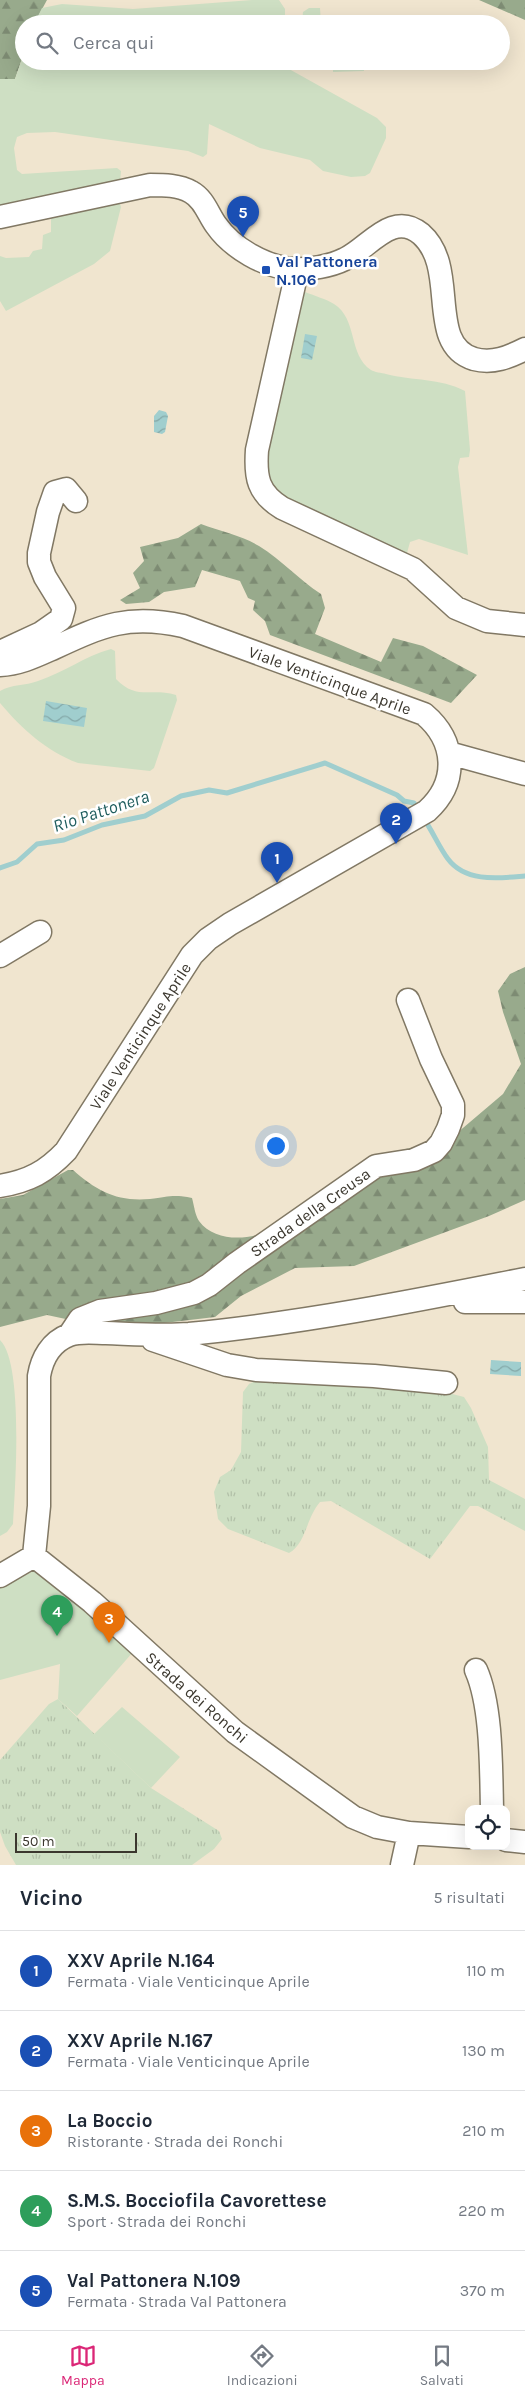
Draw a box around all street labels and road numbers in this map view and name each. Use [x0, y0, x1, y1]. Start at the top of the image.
street label: Viale Venticinque Aprile [246, 642, 414, 719]
street label: Viale Venticinque Aprile [86, 959, 195, 1113]
street label: Strada della Creusa [247, 1164, 374, 1261]
street label: Strada dei Ronchi [142, 1648, 252, 1747]

